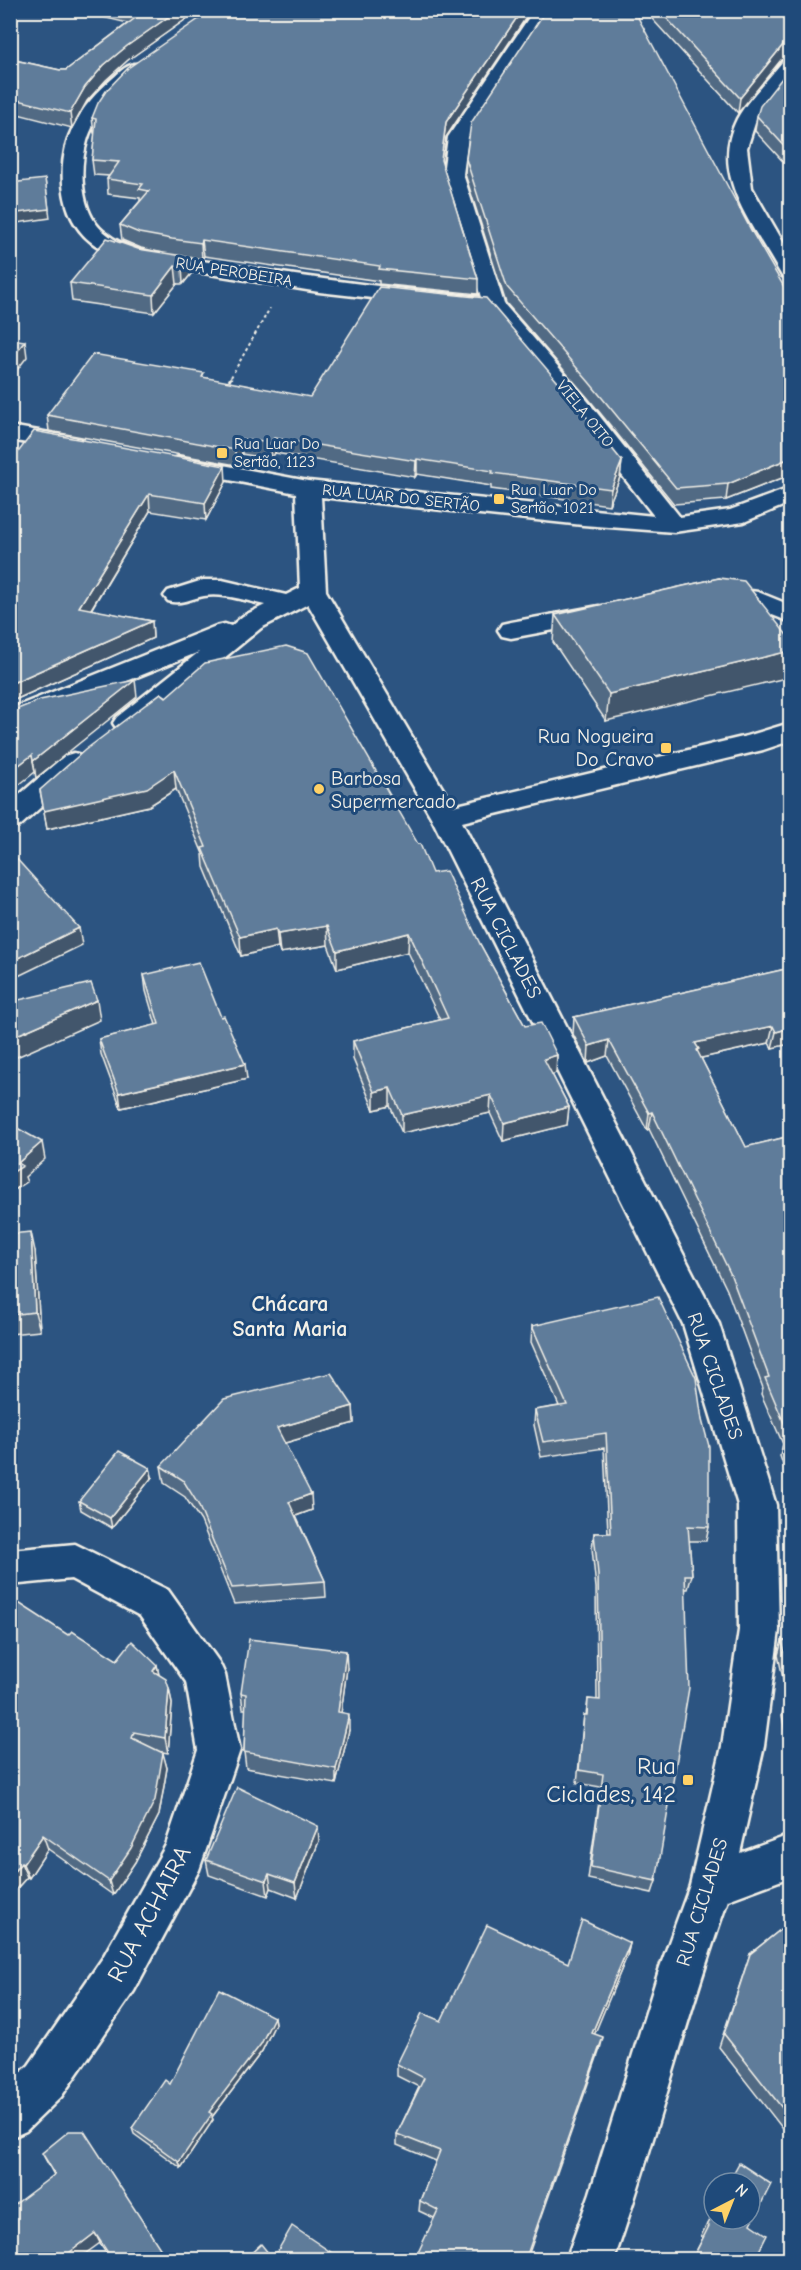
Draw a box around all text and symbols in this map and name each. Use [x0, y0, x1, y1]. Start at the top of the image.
street label: RUA PEROBEIRA [174, 254, 294, 290]
street label: VIELA OITO [553, 377, 617, 451]
place label: Rua Luar Do Sertão, 1123 [234, 435, 320, 471]
marker: Rua Luar Do Sertão, 1123 [215, 446, 229, 460]
street label: RUA LUAR DO SERTÃO [321, 481, 481, 515]
place label: Rua Luar Do Sertão, 1021 [511, 481, 597, 517]
marker: Rua Luar Do Sertão, 1021 [492, 492, 506, 506]
place label: Rua Nogueira Do Cravo [538, 725, 654, 771]
marker: Rua Nogueira Do Cravo [659, 741, 673, 755]
place label: Barbosa Supermercado [331, 767, 456, 813]
marker: Barbosa Supermercado [312, 782, 326, 796]
street label: RUA CICLADES [466, 874, 546, 1002]
district label: Chácara Santa Maria [232, 1291, 348, 1342]
street label: RUA CICLADES [682, 1309, 748, 1443]
place label: Rua Ciclades, 142 [546, 1752, 676, 1808]
marker: Rua Ciclades, 142 [681, 1773, 695, 1787]
street label: RUA CICLADES [672, 1835, 732, 1969]
street label: RUA ACHAIRA [101, 1841, 197, 1987]
north arrow [702, 2171, 762, 2231]
text: N [731, 2180, 751, 2201]

